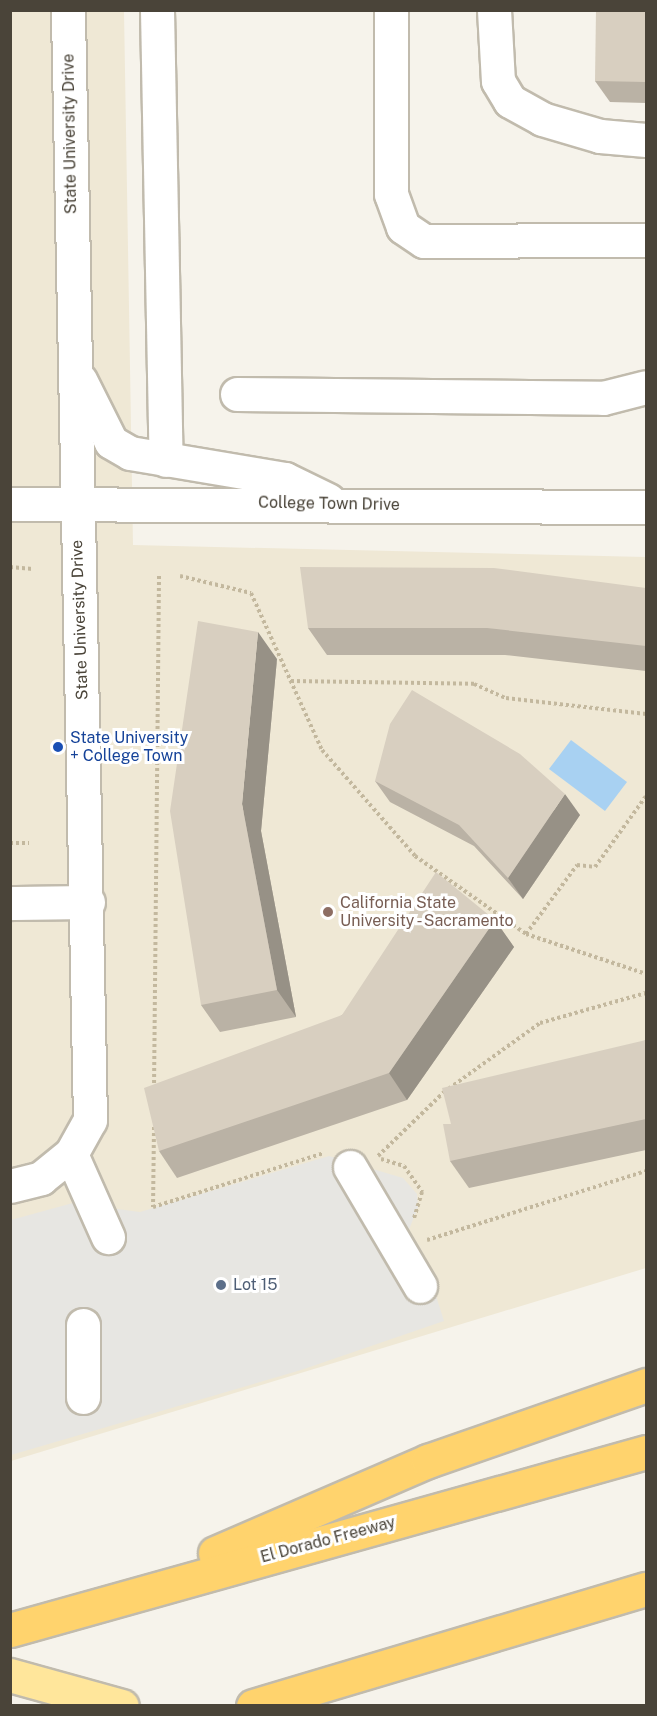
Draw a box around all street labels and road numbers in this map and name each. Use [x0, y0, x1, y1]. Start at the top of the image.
street label: State University Drive [59, 54, 81, 214]
street label: College Town Drive [258, 493, 400, 515]
street label: State University Drive [68, 539, 92, 701]
street label: El Dorado Freeway [258, 1513, 398, 1567]

